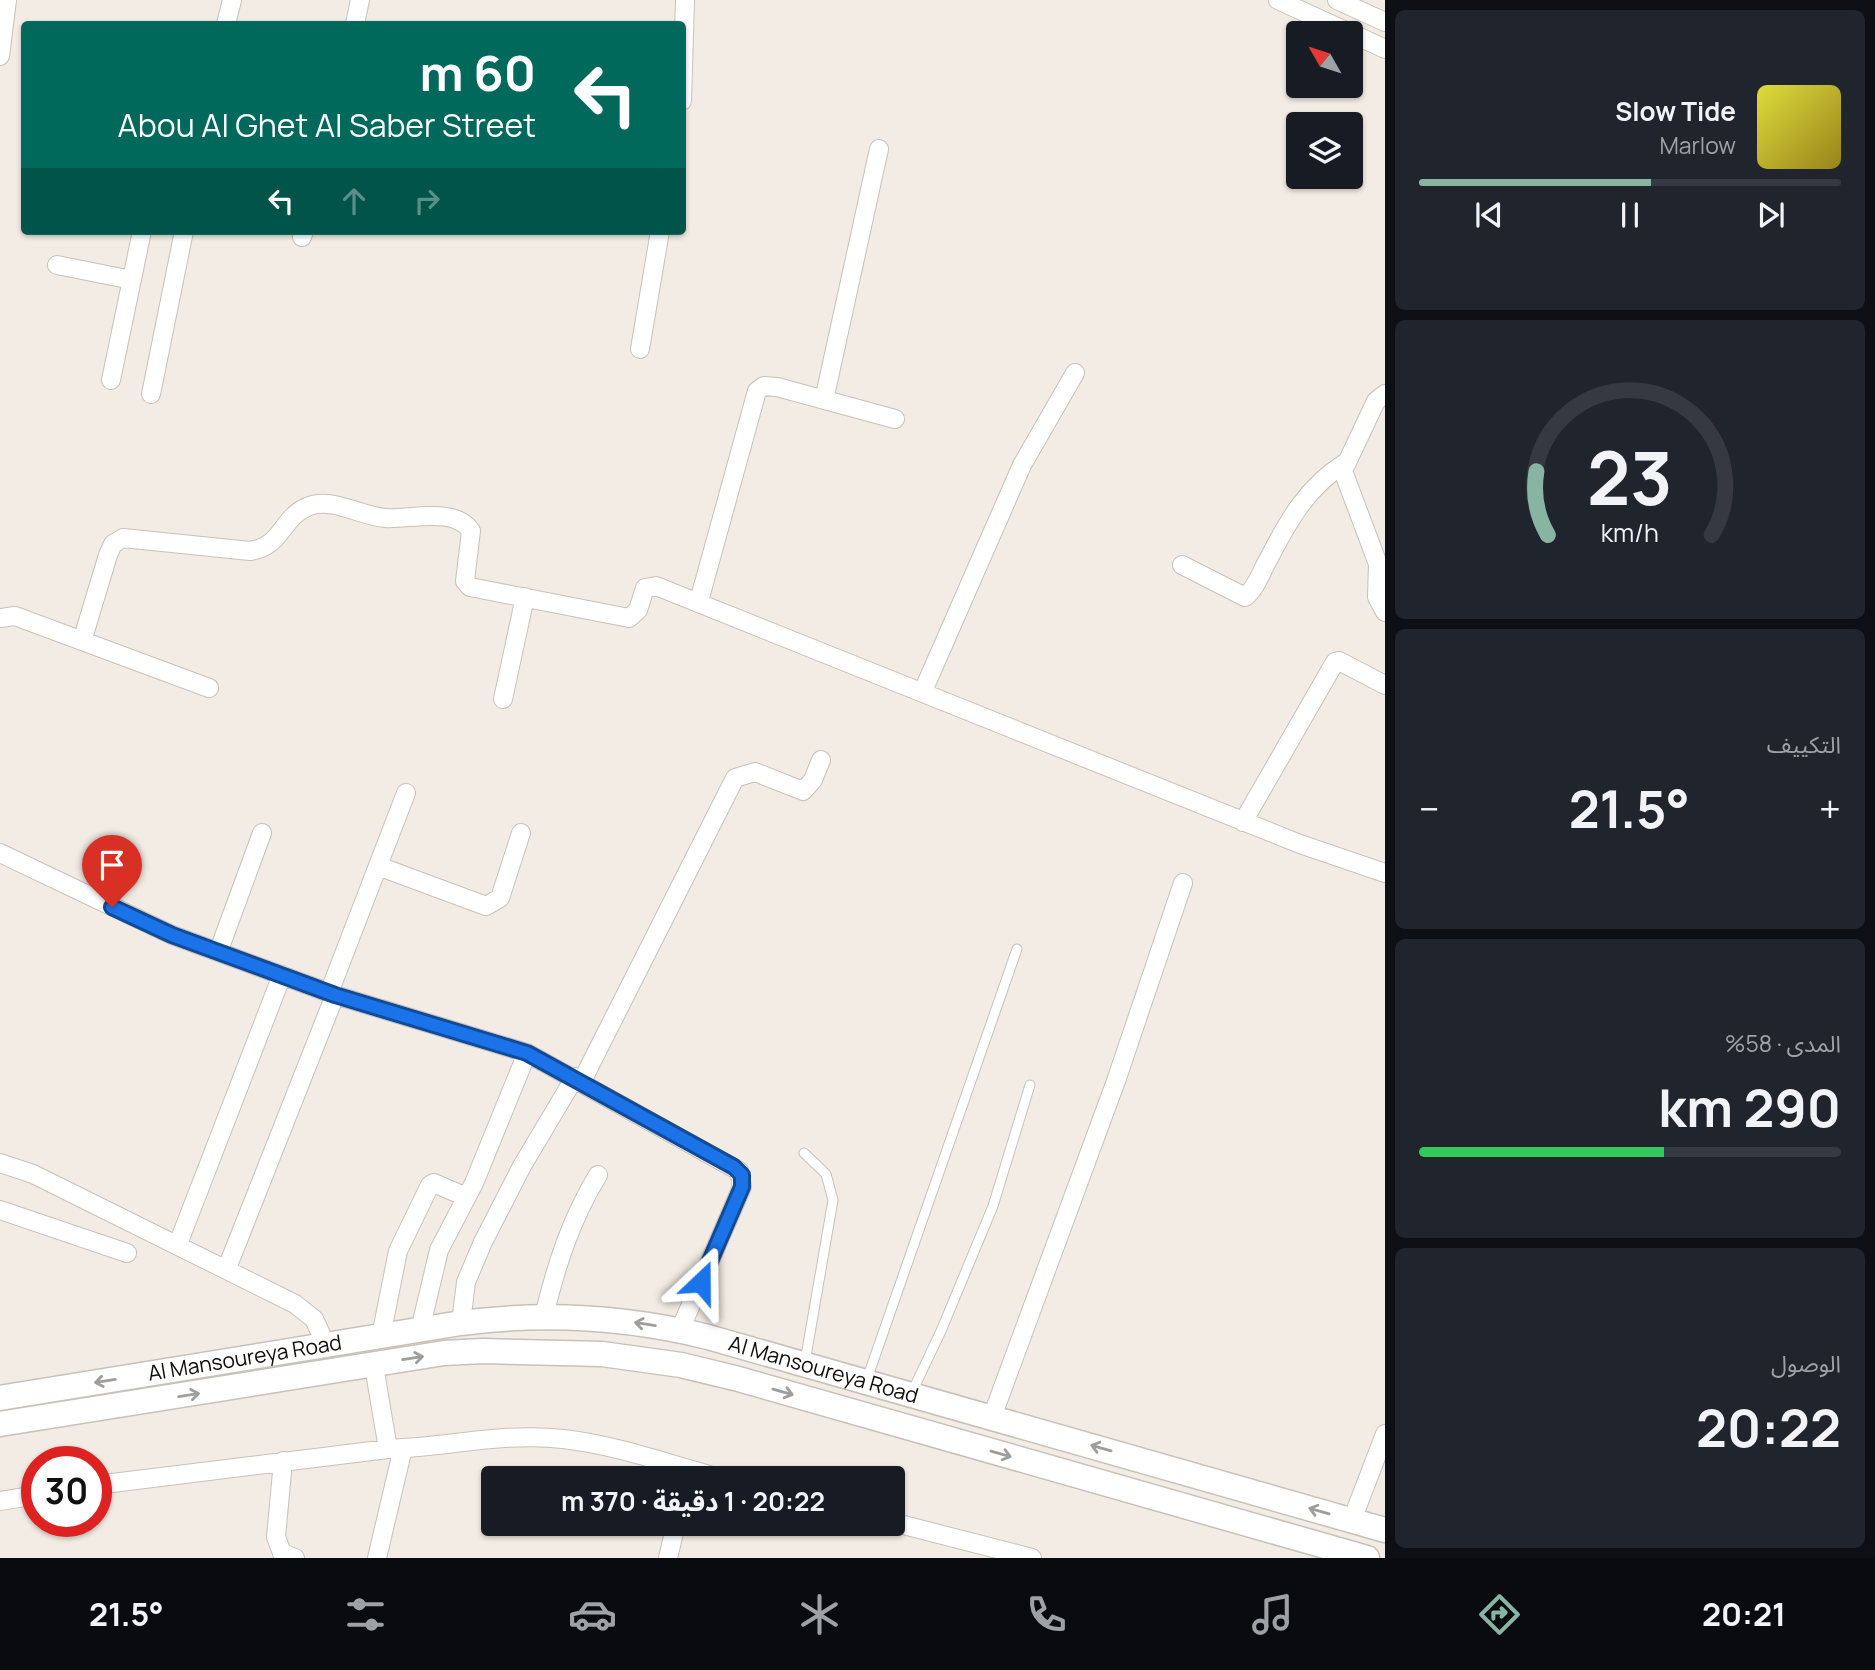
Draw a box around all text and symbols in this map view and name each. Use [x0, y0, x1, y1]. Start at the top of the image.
north arrow [1286, 21, 1363, 98]
map controls [1286, 21, 1363, 189]
text: 60 m [419, 39, 536, 106]
icon: left [560, 49, 651, 140]
text: Slow Tide [1615, 93, 1736, 129]
text: Abou Al Ghet Al Saber Street [118, 103, 536, 147]
button: layers [1286, 112, 1363, 189]
text: Marlow [1659, 129, 1736, 161]
icon: left [262, 182, 300, 220]
icon: ahead [335, 182, 373, 220]
icon: right [408, 182, 446, 220]
icon: previous [1470, 196, 1508, 234]
icon: pause [1611, 196, 1649, 234]
icon: next [1752, 196, 1790, 234]
text: 23 [1587, 428, 1673, 528]
text: km/h [1601, 515, 1659, 550]
text: التكييف [1767, 728, 1841, 760]
text: 21.5° [1569, 773, 1690, 844]
text: − [1419, 782, 1440, 834]
text: + [1819, 782, 1841, 834]
pin [82, 835, 142, 907]
icon: arrive [93, 846, 131, 884]
text: المدى · 58% [1725, 1027, 1841, 1059]
text: 290 km [1658, 1072, 1841, 1143]
position arrow [664, 1245, 738, 1319]
one-way arrow [634, 1317, 657, 1330]
street label: Al Mansoureya Road [146, 1328, 344, 1387]
street label: Al Mansoureya Road [726, 1329, 922, 1409]
text: الوصول [1771, 1347, 1841, 1379]
one-way arrow [401, 1351, 424, 1364]
one-way arrow [94, 1375, 116, 1388]
one-way arrow [771, 1386, 793, 1399]
one-way arrow [177, 1388, 199, 1401]
text: 20:22 [1696, 1392, 1841, 1463]
one-way arrow [1090, 1441, 1113, 1454]
speed limit sign: 30 [21, 1446, 112, 1537]
one-way arrow [990, 1448, 1012, 1461]
text: 20:22 · 1 دقيقة · 370 m [561, 1483, 825, 1519]
one-way arrow [1309, 1504, 1331, 1517]
icon: filters [341, 1590, 390, 1639]
icon: car [568, 1590, 617, 1639]
icon: climate [795, 1590, 844, 1639]
icon: phone [1022, 1590, 1071, 1639]
icon: music [1248, 1590, 1297, 1639]
icon: directions [1475, 1590, 1524, 1639]
text: 21.5° [89, 1592, 164, 1636]
text: 20:21 [1702, 1592, 1786, 1636]

